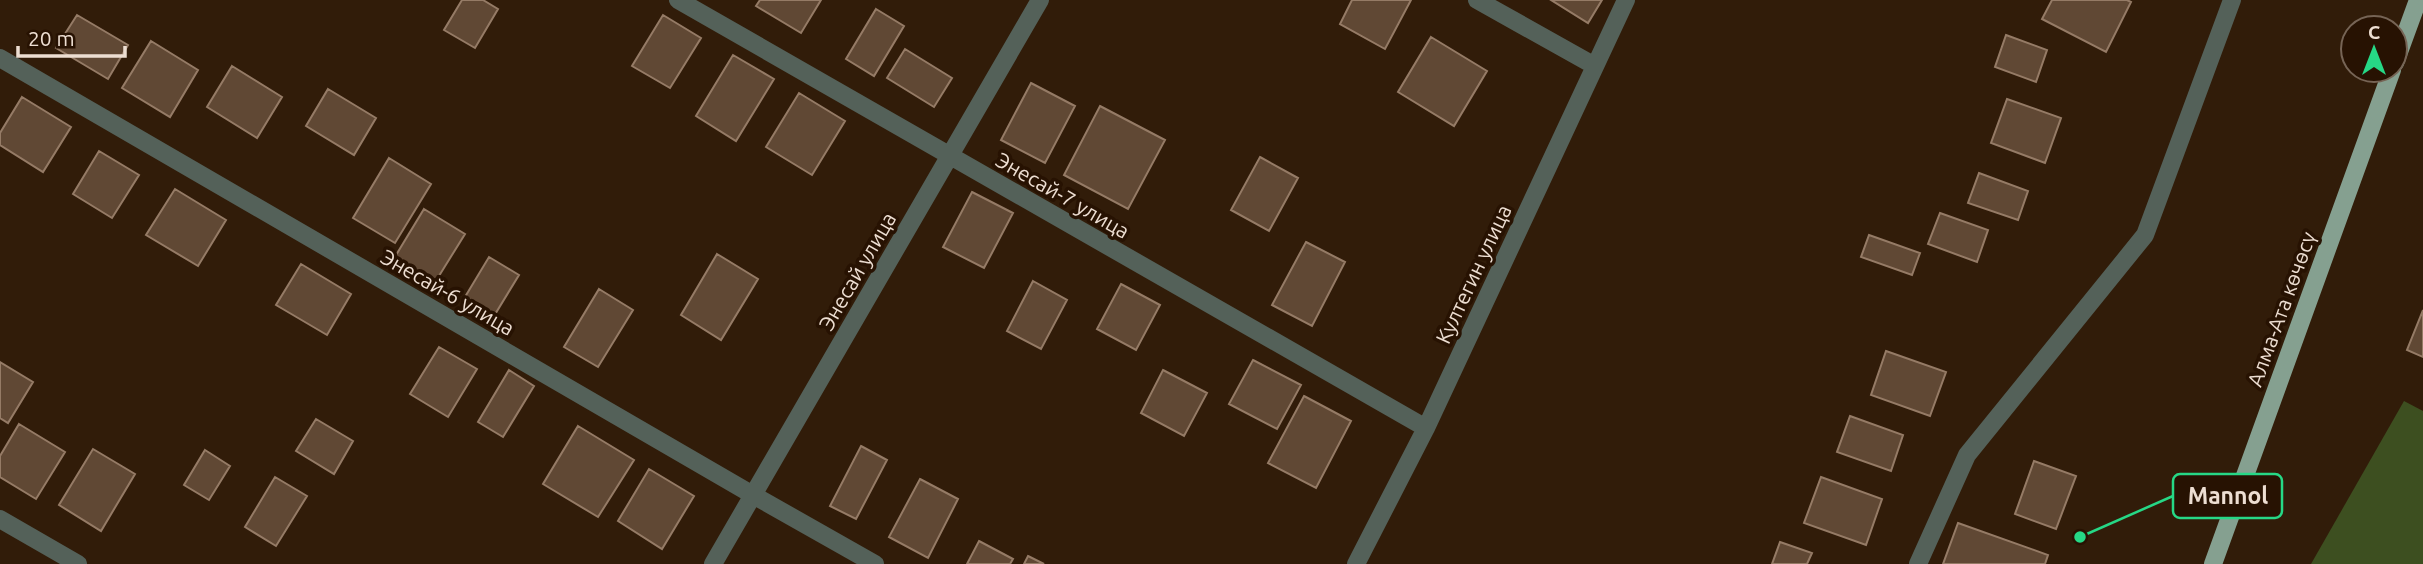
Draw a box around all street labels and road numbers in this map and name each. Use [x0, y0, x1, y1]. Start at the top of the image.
street label: Энесай-7 улица [992, 147, 1134, 243]
street label: Култегин улица [1430, 201, 1516, 347]
street label: Энесай улица [814, 208, 900, 334]
street label: Алма-Ата көчөсү [2242, 228, 2320, 390]
street label: Энесай-6 улица [377, 244, 519, 340]

